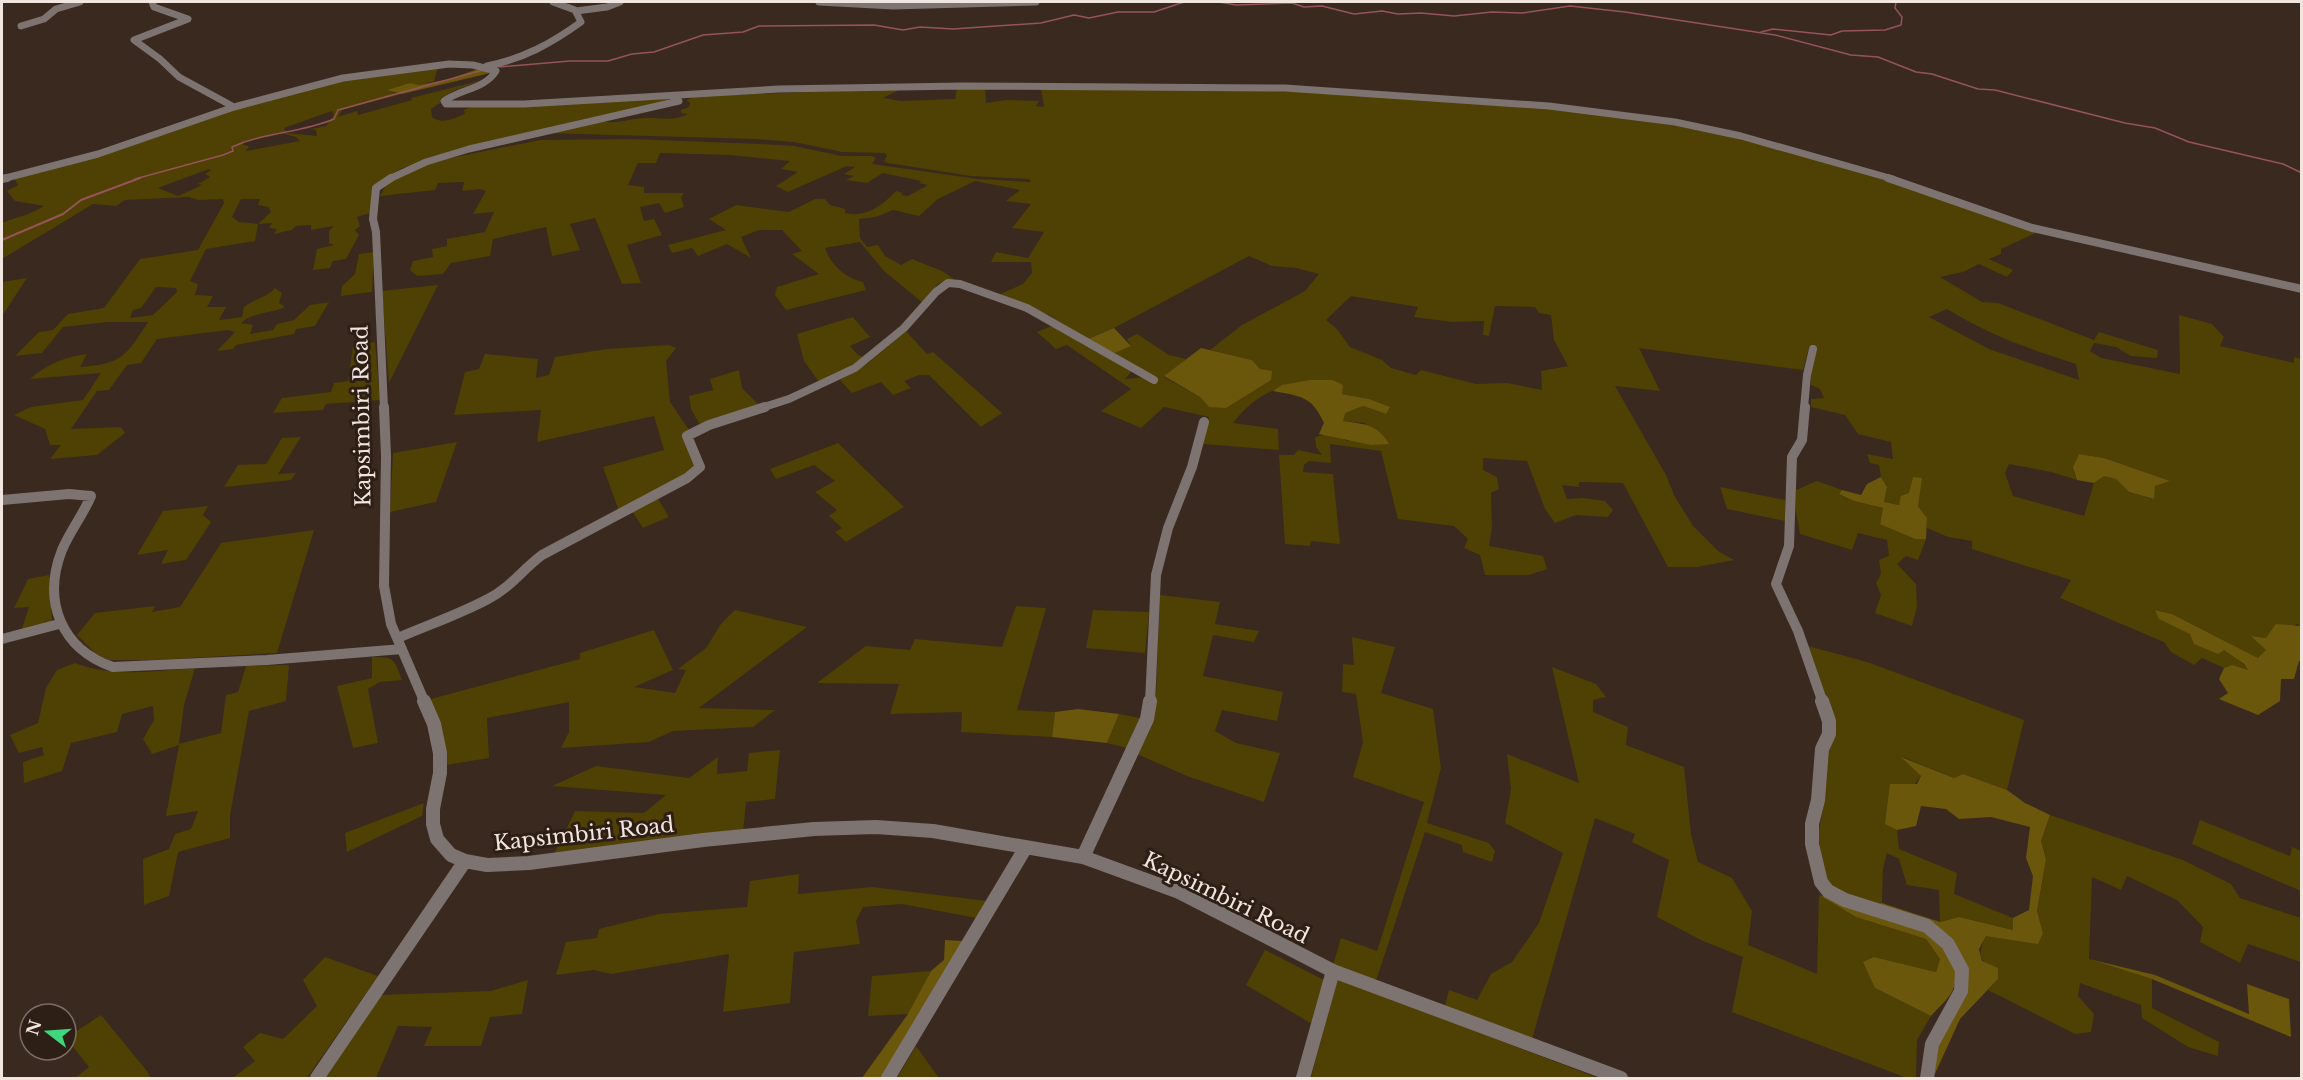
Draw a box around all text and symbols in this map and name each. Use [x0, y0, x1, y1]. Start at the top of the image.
street label: Kapsimbiri Road [347, 325, 377, 507]
street label: Kapsimbiri Road [492, 812, 676, 856]
street label: Kapsimbiri Road [1139, 847, 1313, 949]
north arrow [18, 1002, 78, 1062]
text: N [22, 1017, 45, 1038]

